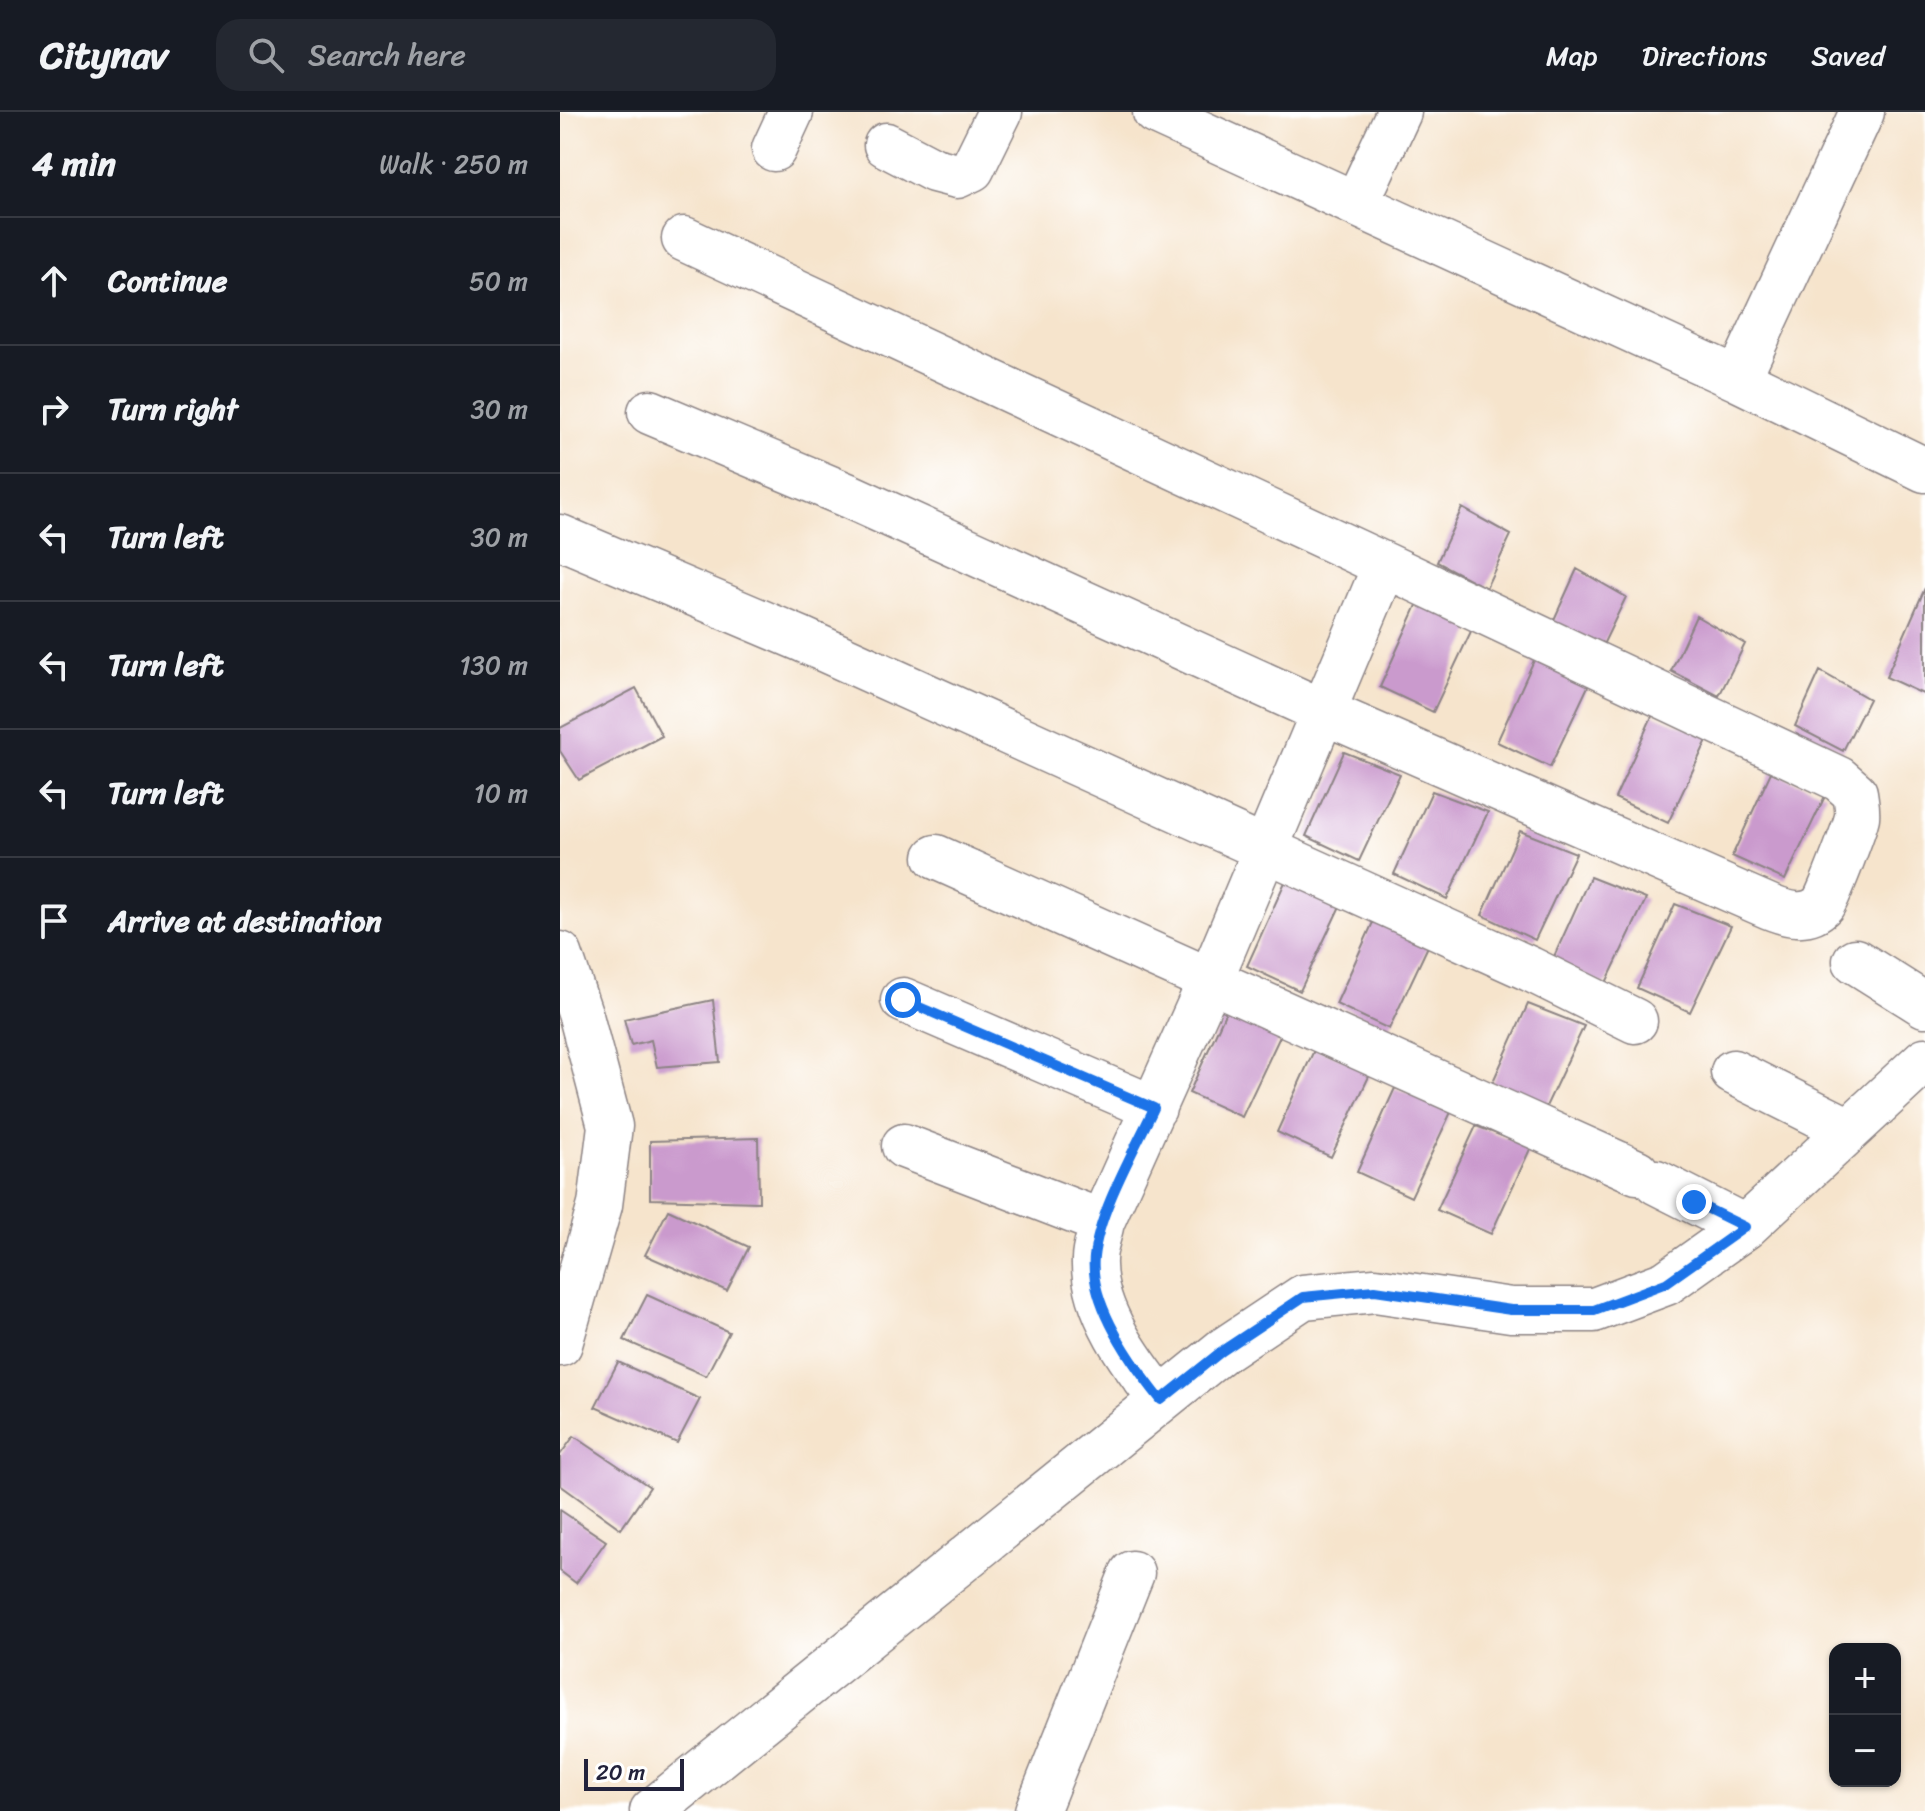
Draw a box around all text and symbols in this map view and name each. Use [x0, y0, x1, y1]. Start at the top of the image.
search box [216, 19, 776, 91]
text: Citynav [40, 22, 168, 89]
text: Search here [308, 28, 466, 82]
text: Map [1546, 31, 1598, 80]
text: Directions [1642, 31, 1767, 80]
text: Saved [1811, 31, 1885, 80]
icon: search [244, 33, 288, 77]
text: 4 min [32, 134, 116, 194]
text: Walk · 250 m [379, 141, 528, 187]
text: Continue [108, 254, 227, 308]
text: 50 m [469, 258, 528, 304]
icon: ahead [32, 259, 76, 303]
text: Turn right [108, 382, 238, 436]
text: 30 m [471, 386, 528, 432]
icon: right [32, 387, 76, 431]
text: Turn left [108, 510, 224, 564]
text: 30 m [471, 514, 528, 560]
icon: left [32, 515, 76, 559]
text: Turn left [108, 638, 224, 692]
text: 130 m [459, 642, 528, 688]
icon: left [32, 643, 76, 687]
text: Turn left [108, 766, 224, 820]
text: 10 m [474, 770, 528, 816]
icon: left [32, 771, 76, 815]
text: Arrive at destination [108, 894, 382, 948]
icon: arrive [32, 899, 76, 943]
route start [885, 982, 921, 1018]
route end [1676, 1184, 1712, 1220]
map controls [1829, 1643, 1901, 1787]
button: + [1829, 1643, 1901, 1715]
button: − [1829, 1715, 1901, 1787]
text: 20 m [596, 1753, 645, 1792]
scale bar [584, 1755, 684, 1791]

